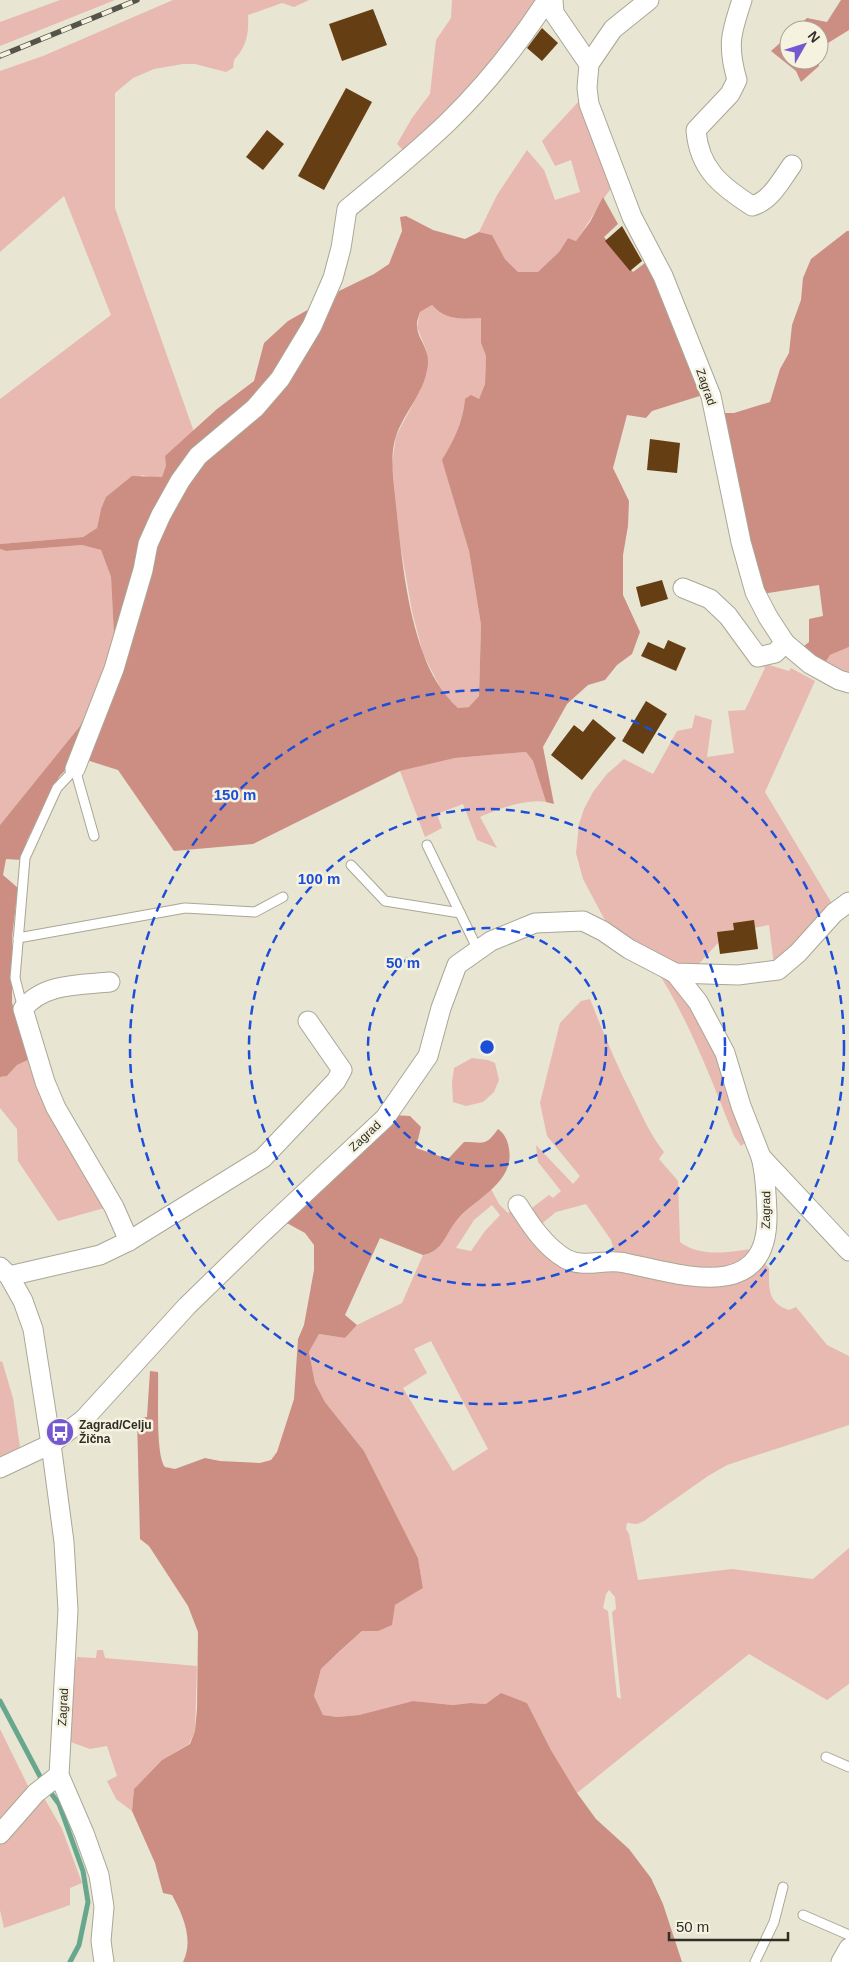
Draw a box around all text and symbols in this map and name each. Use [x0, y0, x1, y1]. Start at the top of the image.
north arrow [779, 20, 829, 70]
text: N [805, 28, 824, 46]
street label: Zagrad [693, 367, 719, 407]
text: 150 m [214, 786, 256, 803]
text: 100 m [298, 870, 340, 887]
text: 50 m [386, 954, 420, 971]
centre of rings [478, 1038, 496, 1056]
street label: Zagrad [346, 1118, 384, 1154]
street label: Zagrad [759, 1191, 773, 1229]
bus stop icon: Zagrad/Celju Žična [45, 1417, 75, 1447]
place label: Zagrad/Celju Žična [79, 1418, 152, 1446]
street label: Zagrad [55, 1688, 71, 1726]
scale bar [669, 1910, 788, 1942]
text: 50 m [676, 1918, 709, 1935]

